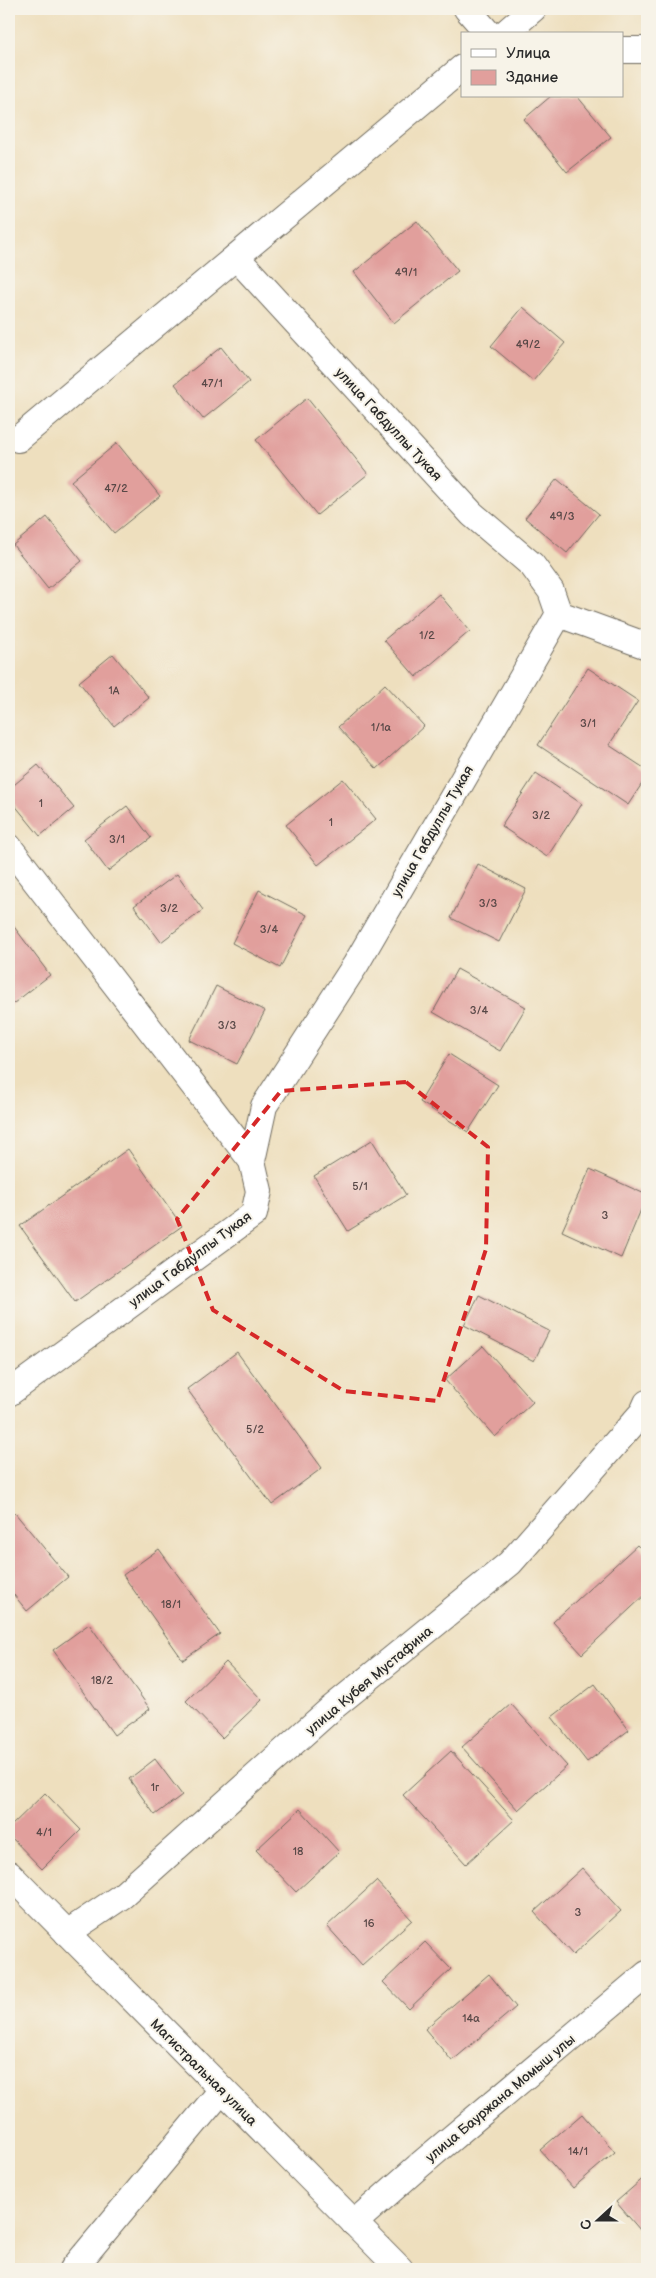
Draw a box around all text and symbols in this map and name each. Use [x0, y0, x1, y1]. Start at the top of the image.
legend [461, 32, 624, 98]
text: Улица [506, 44, 551, 63]
text: Здание [506, 68, 558, 87]
house number: 49/1 [395, 266, 417, 279]
house number: 49/2 [516, 338, 541, 351]
street label: улица Габдуллы Тукая [332, 364, 446, 485]
house number: 47/1 [201, 377, 223, 390]
house number: 47/2 [104, 482, 128, 495]
house number: 49/3 [550, 510, 575, 523]
house number: 1/2 [419, 629, 435, 642]
house number: 1А [109, 684, 120, 697]
house number: 3/1 [580, 717, 596, 730]
house number: 1/1а [371, 721, 391, 734]
street label: улица Габдуллы Тукая [388, 762, 477, 900]
house number: 1 [39, 797, 43, 810]
house number: 3/2 [532, 809, 551, 822]
house number: 1 [329, 816, 333, 829]
house number: 3/1 [109, 833, 125, 846]
house number: 3/3 [479, 897, 497, 910]
house number: 3/2 [160, 902, 179, 915]
house number: 3/4 [260, 923, 279, 936]
house number: 3/4 [470, 1004, 489, 1017]
house number: 3/3 [218, 1019, 236, 1032]
house number: 5/1 [352, 1180, 368, 1193]
street label: улица Габдуллы Тукая [126, 1208, 255, 1311]
house number: 3 [602, 1209, 609, 1222]
house number: 5/2 [246, 1423, 264, 1436]
house number: 18/1 [161, 1598, 181, 1611]
street label: улица Кубея Мустафина [302, 1622, 437, 1738]
house number: 18/2 [91, 1674, 114, 1687]
house number: 1г [151, 1781, 160, 1794]
house number: 4/1 [36, 1826, 52, 1839]
house number: 18 [293, 1845, 303, 1858]
house number: 3 [575, 1906, 582, 1919]
house number: 16 [364, 1917, 375, 1930]
house number: 14а [462, 2012, 480, 2025]
street label: Магистральная улица [147, 2015, 261, 2130]
street label: улица Бауржана Момыш улы [422, 2031, 578, 2166]
house number: 14/1 [568, 2145, 588, 2158]
north arrow [574, 2196, 624, 2246]
text: С [577, 2217, 596, 2232]

